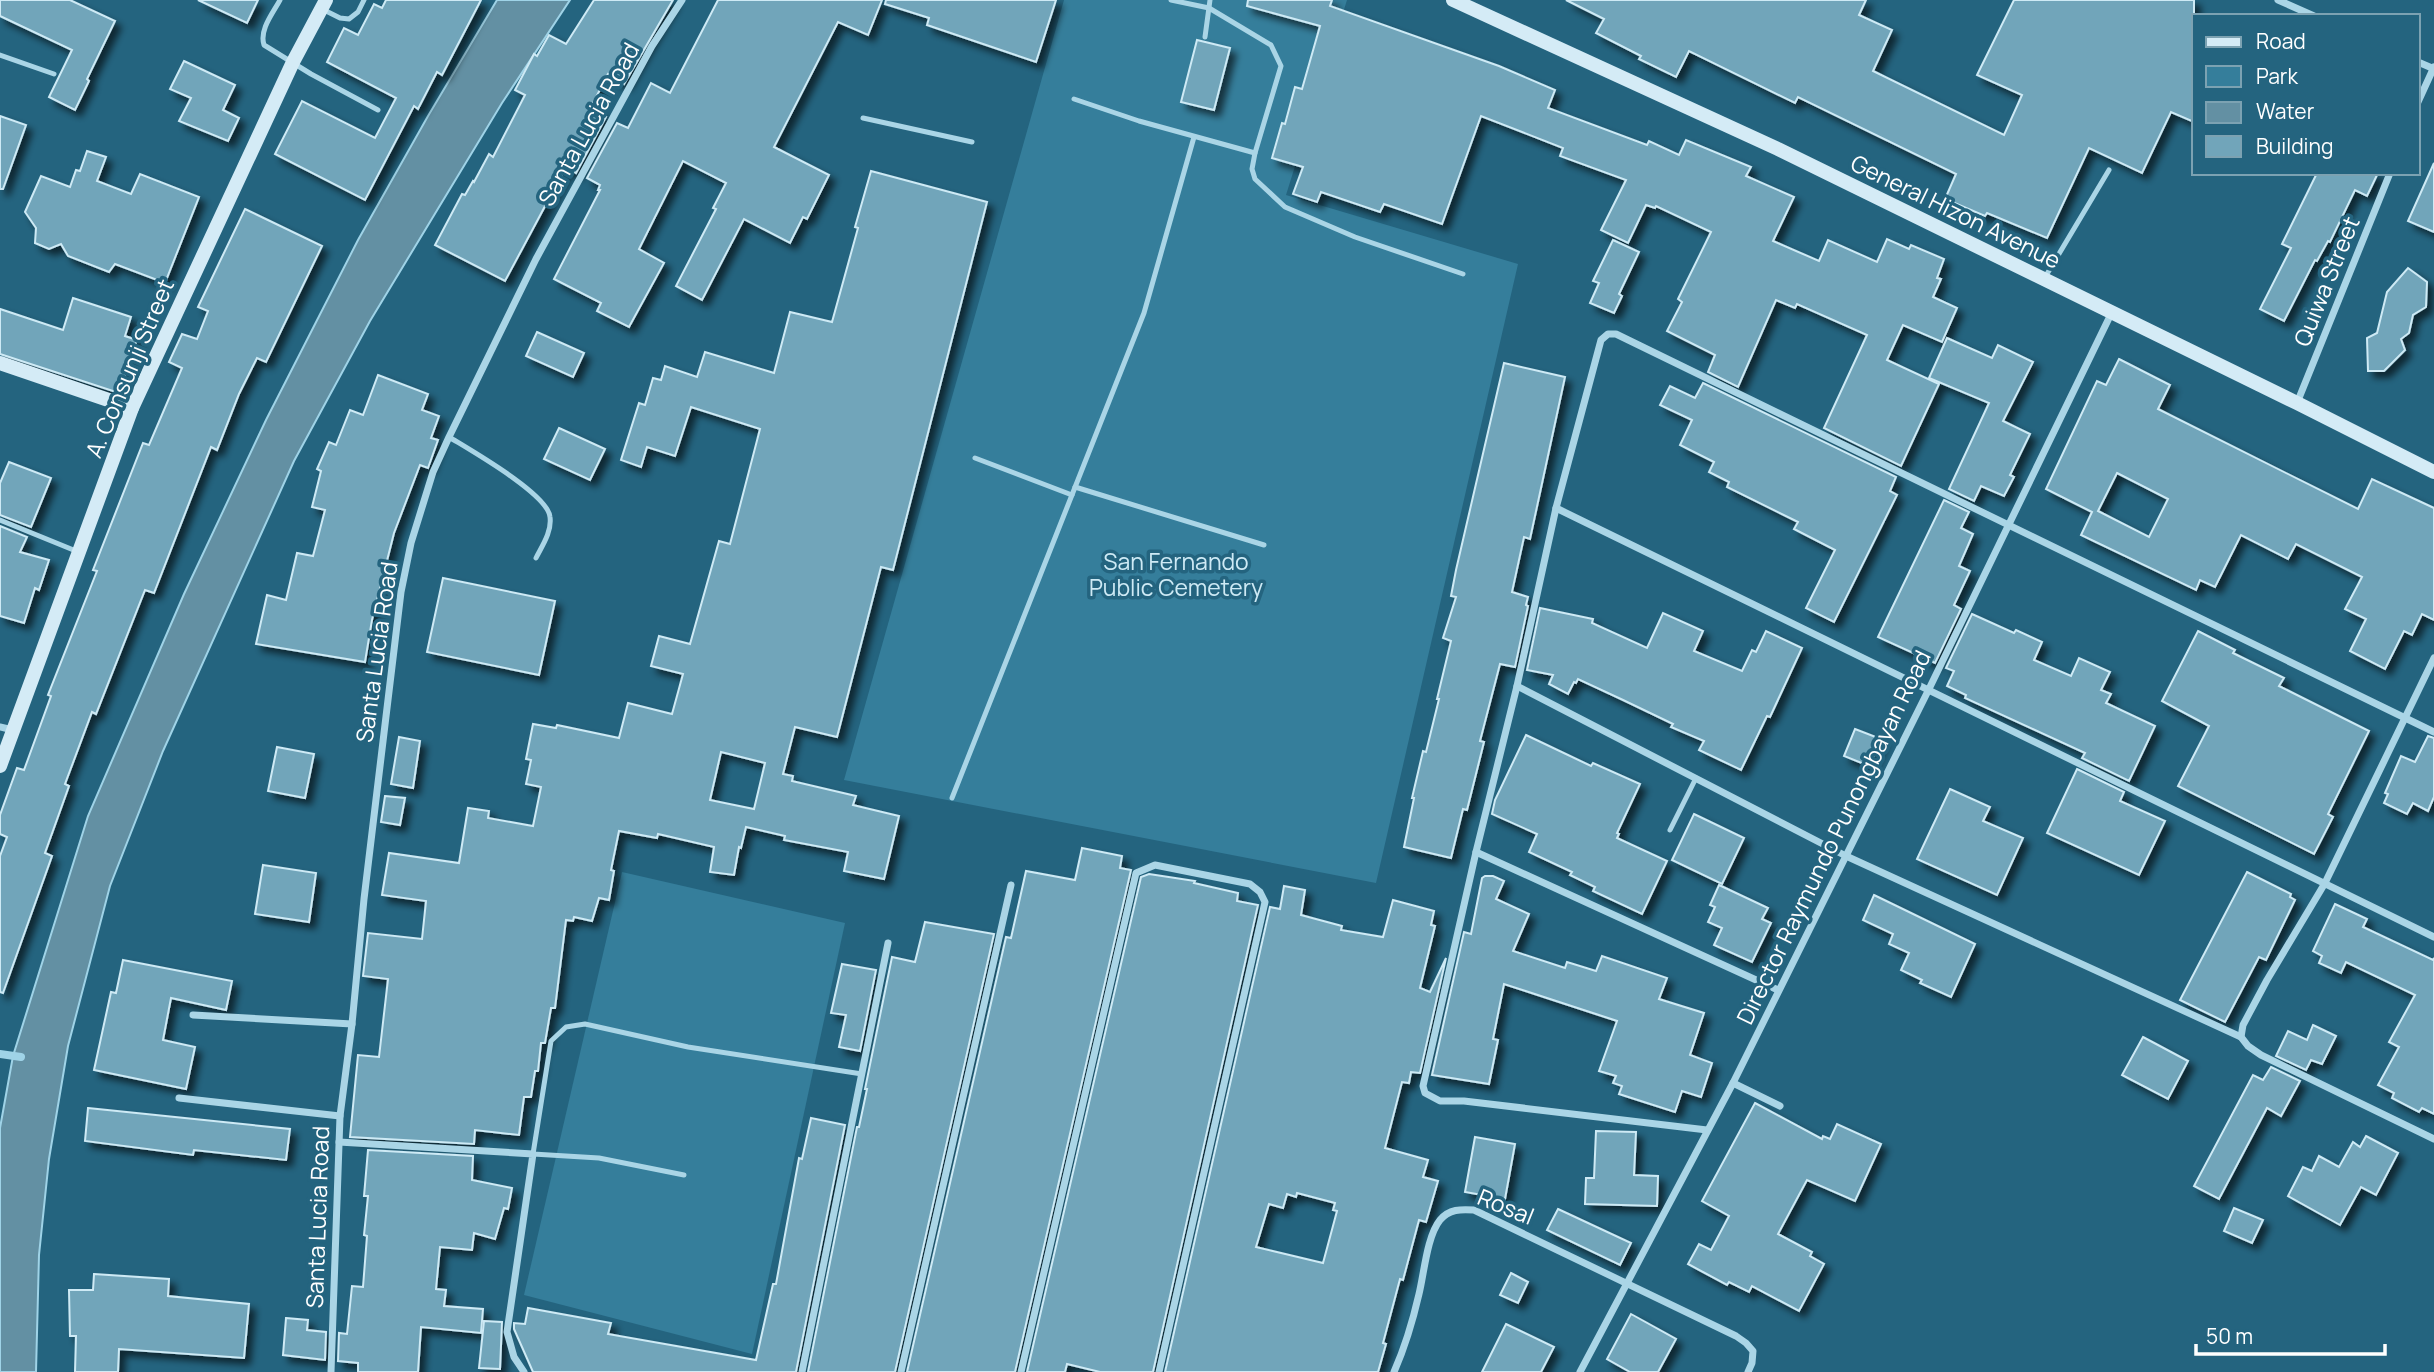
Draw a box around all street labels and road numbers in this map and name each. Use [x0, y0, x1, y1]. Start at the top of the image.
street label: Santa Lucia Road [530, 37, 646, 211]
street label: General Hizon Avenue [1846, 146, 2066, 276]
street label: Quiwa Street [2285, 211, 2367, 351]
street label: A. Consunji Street [77, 274, 181, 462]
street label: Santa Lucia Road [347, 560, 405, 744]
street label: Director Raymundo Punongbayan Road [1728, 645, 1938, 1029]
street label: Santa Lucia Road [298, 1125, 336, 1309]
street label: Rosal [1473, 1180, 1539, 1232]

